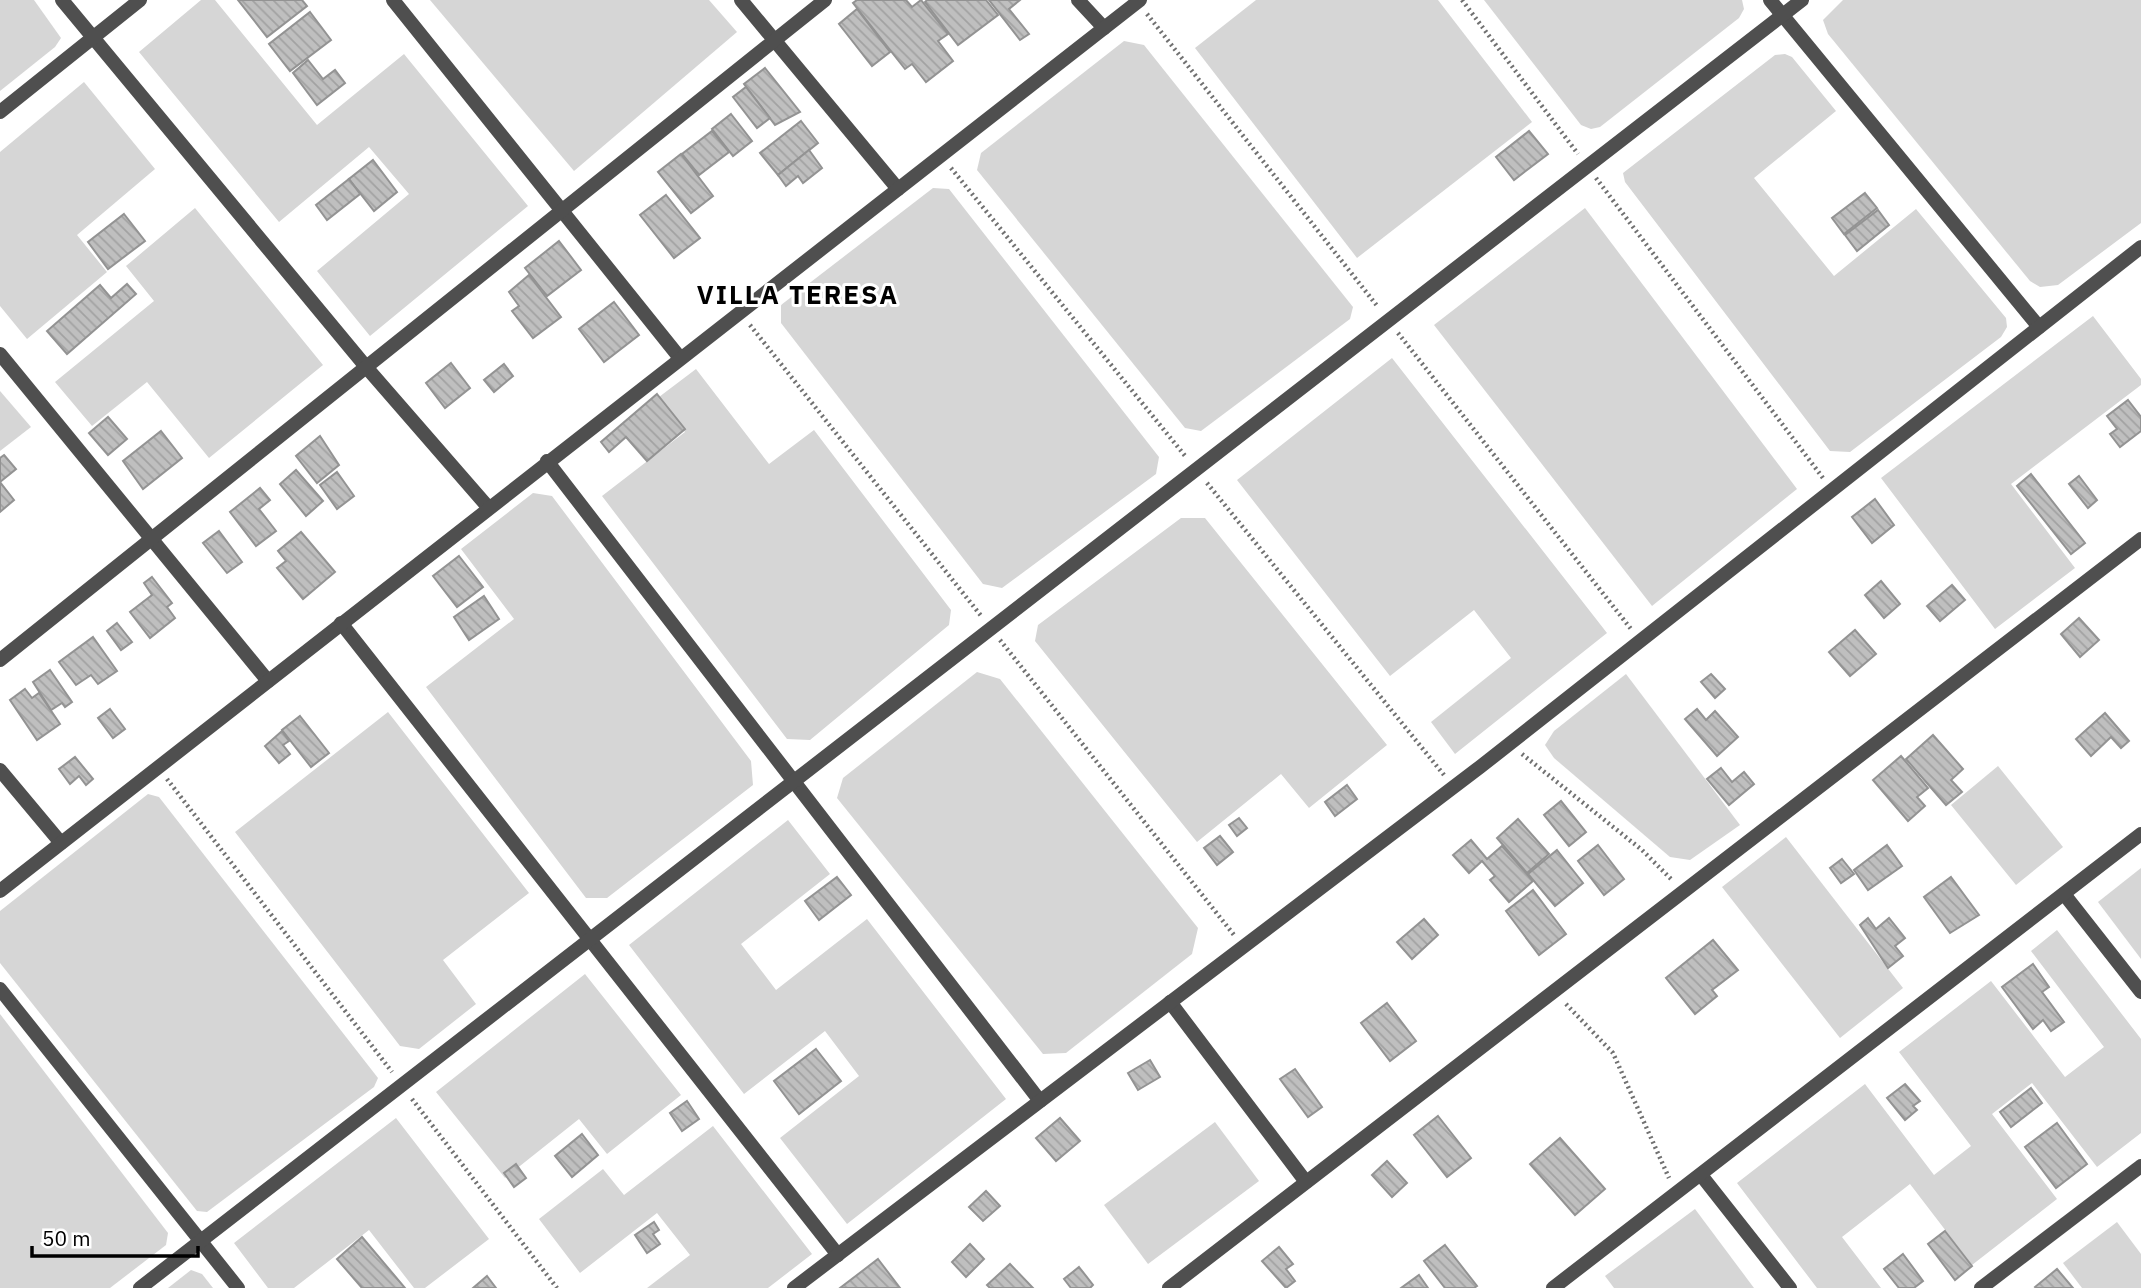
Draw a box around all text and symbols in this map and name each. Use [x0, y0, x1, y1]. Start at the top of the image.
district label: VILLA TERESA [697, 277, 899, 311]
scale bar [32, 1214, 198, 1258]
text: 50 m [42, 1224, 91, 1252]

